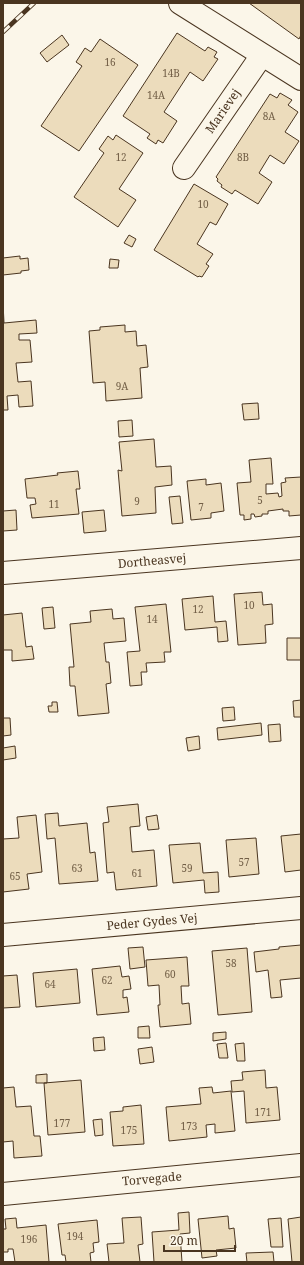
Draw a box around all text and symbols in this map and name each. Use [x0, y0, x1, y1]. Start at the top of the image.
house number: 16 [104, 55, 116, 69]
house number: 14B [162, 66, 180, 80]
street label: Marievej [201, 85, 244, 136]
house number: 14A [147, 88, 166, 102]
house number: 8A [263, 109, 276, 123]
house number: 12 [115, 150, 127, 164]
house number: 8B [237, 150, 249, 164]
house number: 10 [197, 197, 209, 211]
house number: 9A [116, 379, 129, 393]
house number: 5 [257, 493, 263, 507]
house number: 9 [134, 494, 140, 508]
house number: 11 [48, 497, 60, 511]
house number: 7 [198, 500, 204, 514]
street label: Dortheasvej [117, 549, 187, 572]
house number: 10 [243, 598, 255, 612]
house number: 12 [192, 602, 204, 616]
house number: 14 [146, 612, 158, 626]
house number: 57 [238, 855, 250, 869]
house number: 63 [71, 861, 83, 875]
house number: 59 [181, 861, 193, 875]
house number: 61 [131, 866, 143, 880]
house number: 65 [9, 869, 21, 883]
street label: Peder Gydes Vej [106, 909, 198, 934]
house number: 58 [225, 956, 237, 970]
house number: 60 [164, 967, 176, 981]
house number: 62 [101, 973, 113, 987]
house number: 64 [44, 977, 56, 991]
house number: 171 [255, 1105, 271, 1119]
house number: 177 [54, 1116, 71, 1130]
house number: 173 [181, 1119, 198, 1133]
house number: 175 [121, 1123, 137, 1137]
street label: Torvegade [121, 1167, 182, 1190]
scale bar [164, 1227, 235, 1253]
house number: 194 [67, 1229, 84, 1243]
house number: 196 [21, 1232, 38, 1246]
text: 20 m [170, 1232, 198, 1249]

